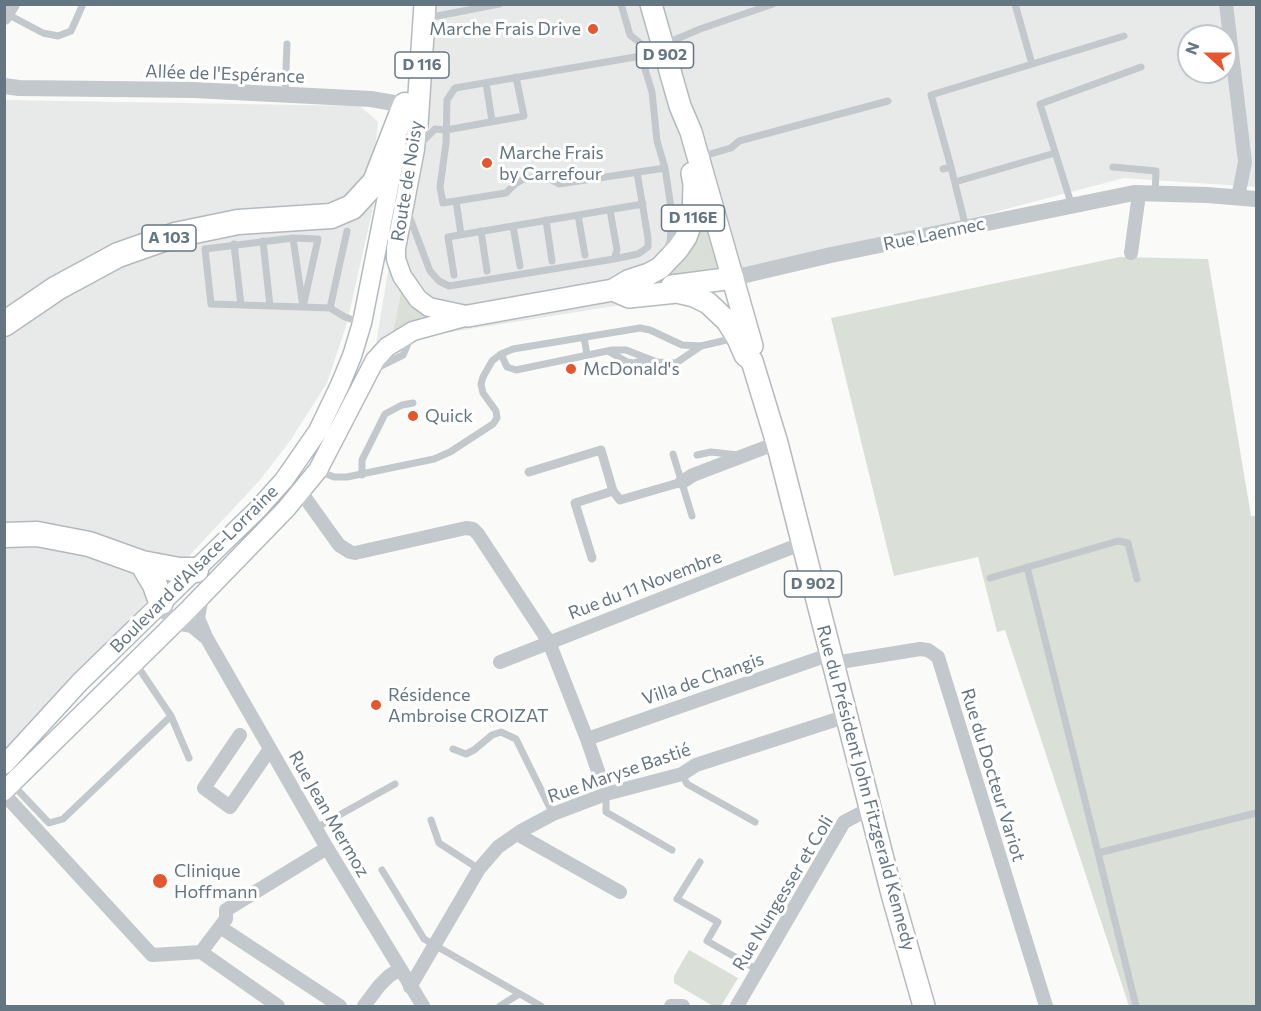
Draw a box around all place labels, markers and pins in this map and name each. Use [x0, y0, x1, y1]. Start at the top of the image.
place label: Marche Frais Drive [429, 18, 581, 40]
marker: Marche Frais Drive [586, 22, 600, 36]
place label: Marche Frais by Carrefour [499, 142, 604, 184]
marker: Marche Frais by Carrefour [480, 156, 494, 170]
place label: McDonald's [583, 358, 680, 380]
marker: McDonald's [564, 362, 578, 376]
place label: Quick [425, 405, 473, 427]
marker: Quick [406, 409, 420, 423]
place label: Résidence Ambroise CROIZAT [388, 684, 548, 726]
marker: Résidence Ambroise CROIZAT [369, 698, 383, 712]
place label: Clinique Hoffmann [174, 860, 258, 902]
marker: Clinique Hoffmann [151, 872, 169, 890]

